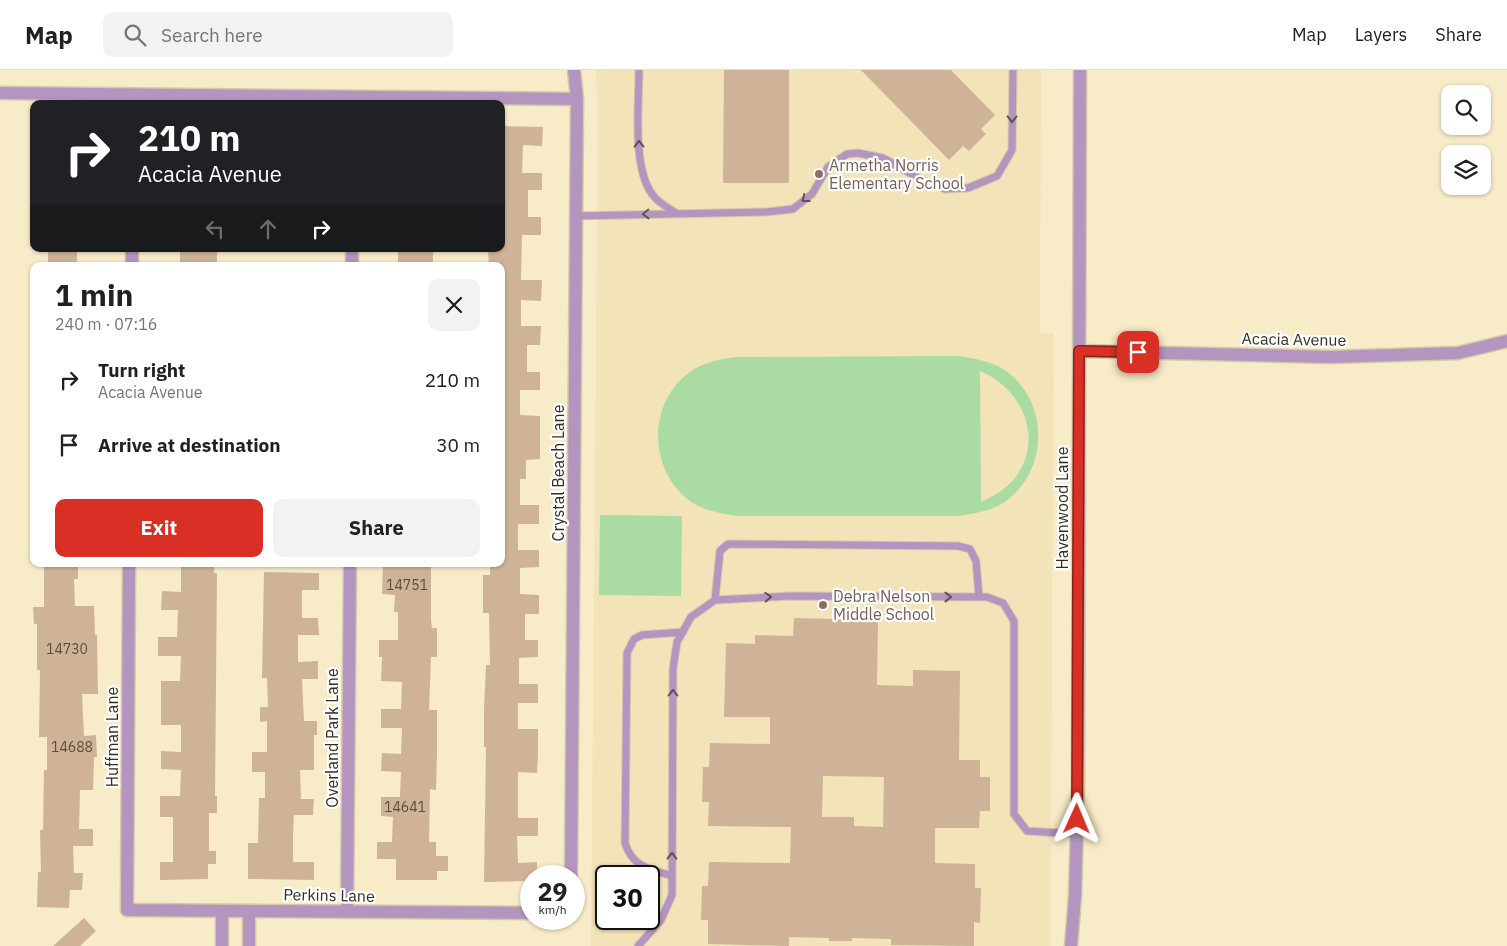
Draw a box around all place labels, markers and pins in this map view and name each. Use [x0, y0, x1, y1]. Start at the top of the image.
place label: Armetha Norris Elementary School [829, 155, 964, 193]
marker: Armetha Norris Elementary School [813, 168, 825, 180]
pin [1117, 331, 1159, 373]
place label: Debra Nelson Middle School [833, 586, 934, 624]
marker: Debra Nelson Middle School [817, 599, 829, 611]

